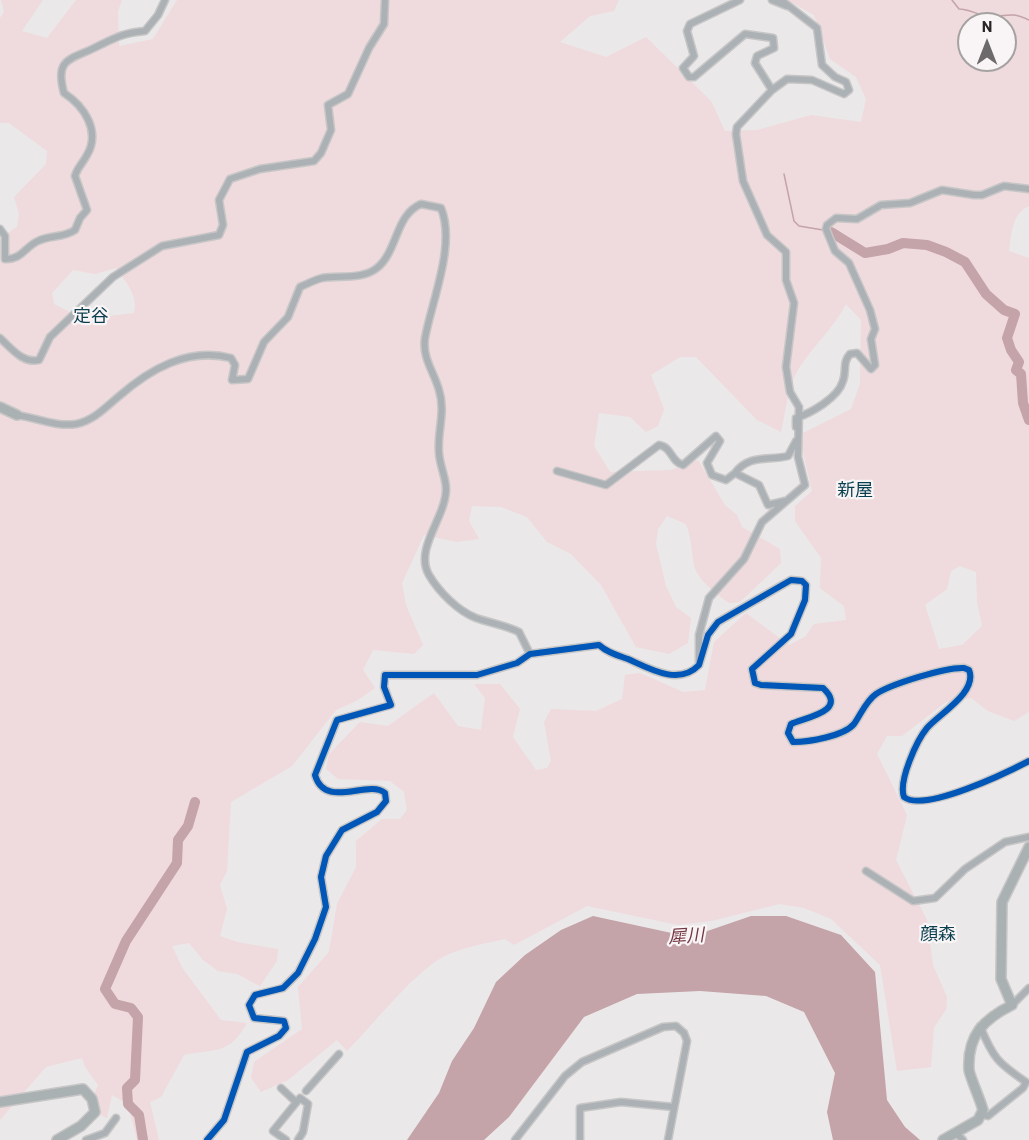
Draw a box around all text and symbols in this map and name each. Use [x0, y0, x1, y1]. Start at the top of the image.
north arrow [957, 12, 1017, 72]
text: N [982, 16, 992, 35]
district label: 定谷 [73, 305, 109, 327]
district label: 新屋 [837, 479, 873, 501]
district label: 顔森 [920, 923, 956, 945]
water label: 犀川 [667, 924, 705, 948]

